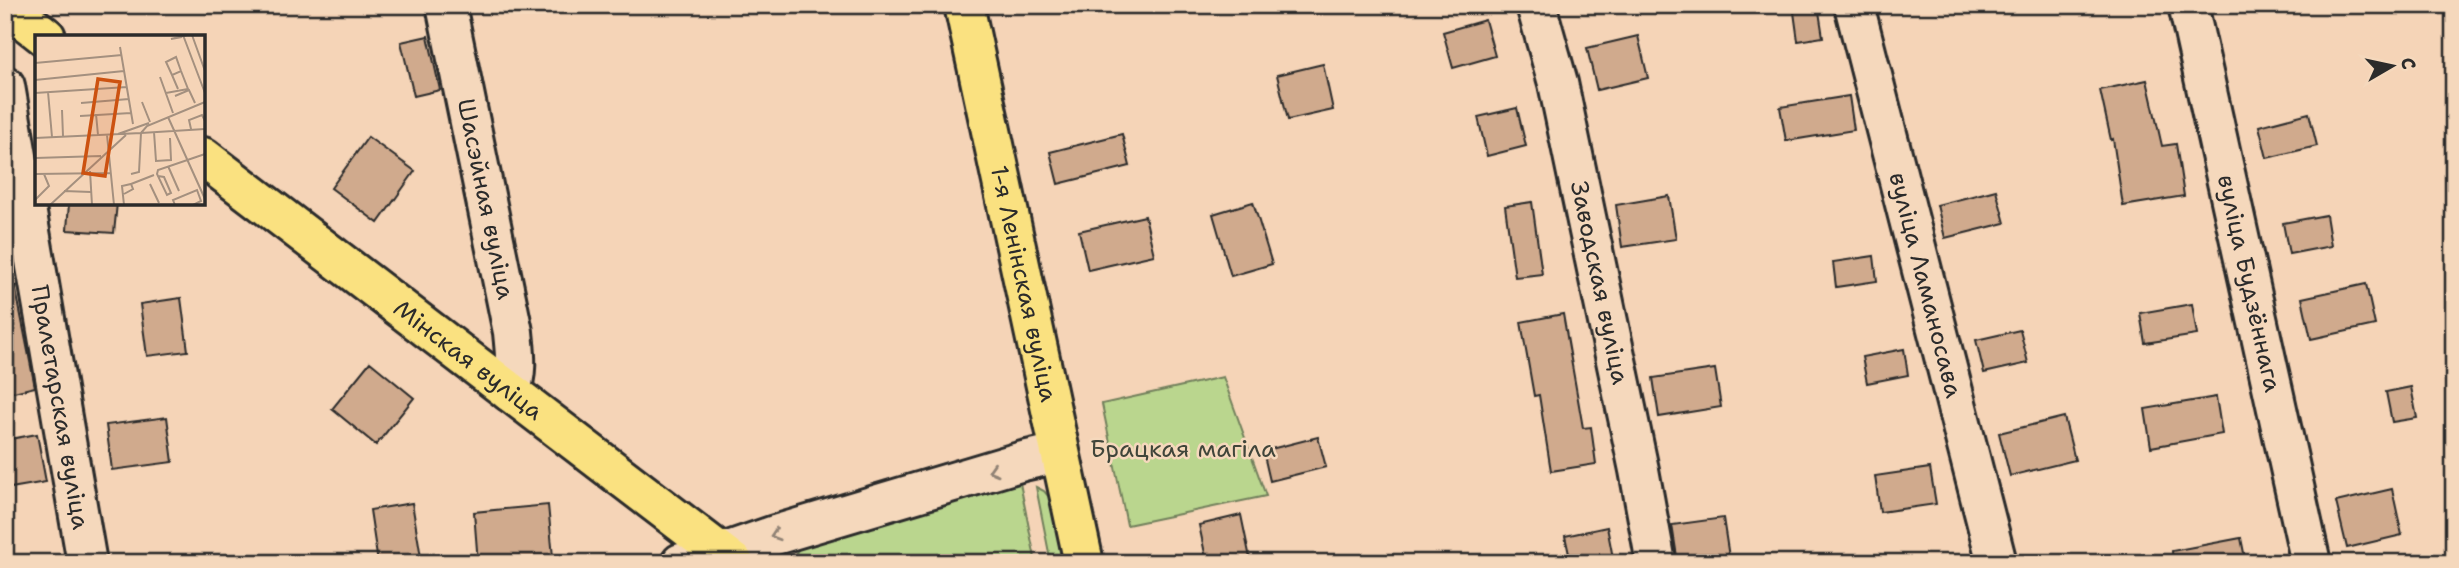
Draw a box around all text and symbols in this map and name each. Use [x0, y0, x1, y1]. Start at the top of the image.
north arrow [2358, 32, 2428, 102]
inset map [35, 35, 205, 205]
text: С [2395, 56, 2422, 71]
street label: Шасэйная вуліца [450, 96, 522, 302]
street label: 1-я Ленінская вуліца [983, 163, 1065, 405]
street label: вуліца Ламаносава [1881, 169, 1970, 401]
street label: вуліца Будзённага [2210, 172, 2289, 395]
street label: Заводская вуліца [1563, 178, 1637, 387]
street label: Пралетарская вуліца [24, 283, 97, 532]
street label: Мінская вуліца [387, 292, 550, 427]
park label: Брацкая магіла [1090, 433, 1276, 465]
one-way arrow [987, 462, 999, 477]
one-way arrow [769, 527, 781, 542]

